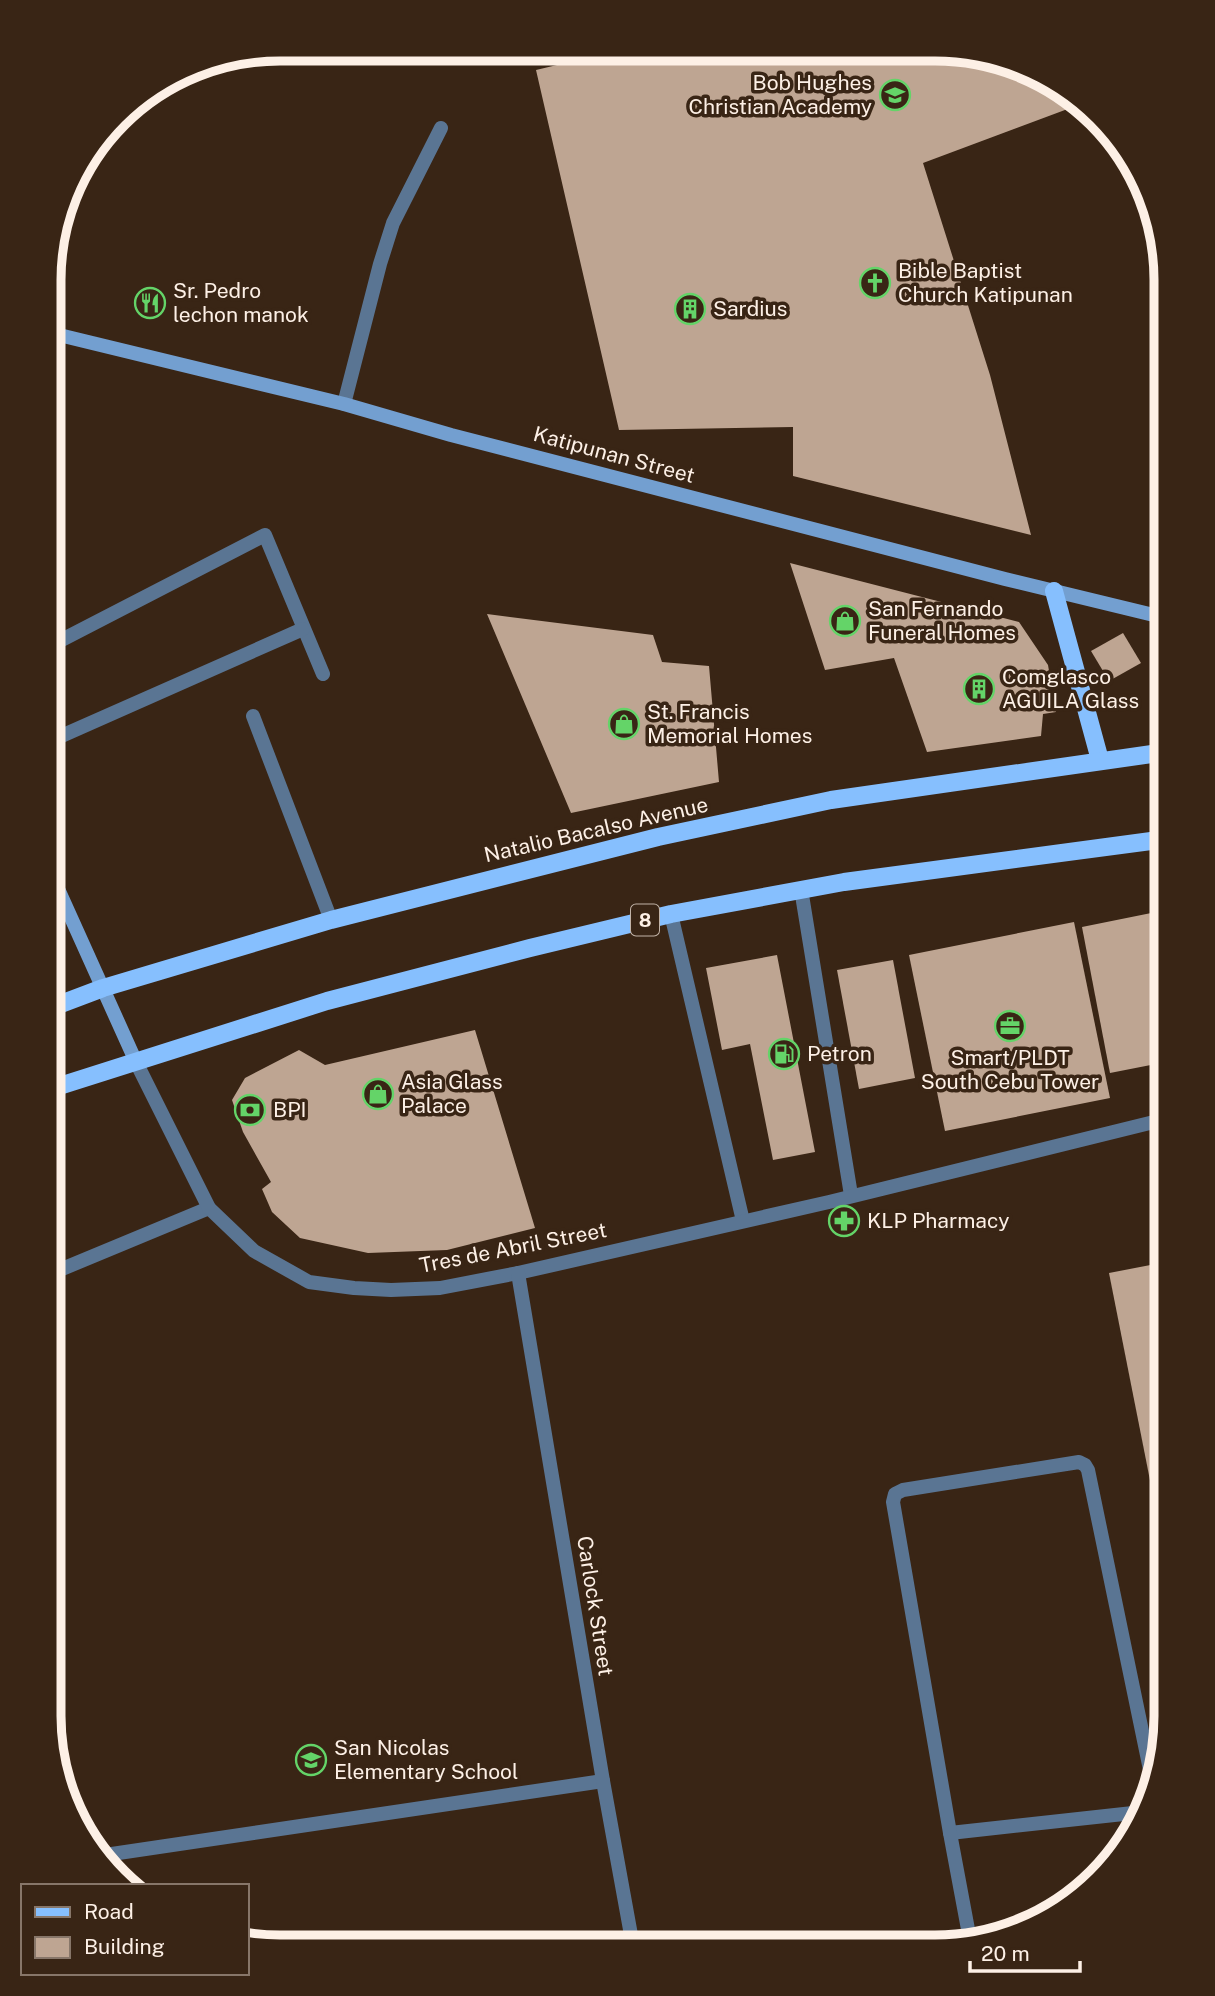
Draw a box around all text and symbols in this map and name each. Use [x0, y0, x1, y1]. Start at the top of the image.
place label: Bob Hughes Christian Academy [688, 70, 872, 119]
school or university icon: Bob Hughes Christian Academy [878, 78, 912, 112]
place label: Bible Baptist Church Katipunan [898, 258, 1073, 307]
church icon: Bible Baptist Church Katipunan [858, 266, 892, 300]
place label: Sr. Pedro lechon manok [173, 278, 309, 327]
restaurant icon: Sr. Pedro lechon manok [133, 286, 167, 320]
building icon: Sardius [673, 292, 707, 326]
place label: Sardius [713, 296, 787, 321]
street label: Katipunan Street [531, 421, 697, 488]
place label: San Fernando Funeral Homes [868, 596, 1016, 645]
shop icon: San Fernando Funeral Homes [828, 604, 862, 638]
place label: Comglasco AGUILA Glass [1002, 664, 1139, 713]
building icon: Comglasco AGUILA Glass [962, 672, 996, 706]
place label: St. Francis Memorial Homes [647, 699, 812, 748]
shop icon: St. Francis Memorial Homes [607, 707, 641, 741]
street label: Natalio Bacalso Avenue [481, 792, 710, 867]
road number: 8 [631, 904, 659, 936]
office icon: Smart/PLDT South Cebu Tower [993, 1009, 1027, 1043]
fuel station icon: Petron [767, 1037, 801, 1071]
place label: Petron [807, 1041, 872, 1066]
place label: Smart/PLDT South Cebu Tower [921, 1045, 1099, 1094]
place label: Asia Glass Palace [401, 1069, 503, 1118]
shop icon: Asia Glass Palace [361, 1077, 395, 1111]
bank icon: BPI [233, 1093, 267, 1127]
place label: BPI [273, 1097, 307, 1122]
pharmacy icon: KLP Pharmacy [827, 1204, 861, 1238]
place label: KLP Pharmacy [867, 1208, 1009, 1233]
street label: Tres de Abril Street [417, 1217, 609, 1278]
street label: Carlock Street [572, 1534, 619, 1678]
place label: San Nicolas Elementary School [334, 1735, 518, 1784]
school or university icon: San Nicolas Elementary School [294, 1743, 328, 1777]
legend [21, 1884, 248, 1975]
text: Road [84, 1899, 134, 1924]
scale bar [970, 1930, 1080, 1974]
text: Building [84, 1934, 165, 1959]
text: 20 m [981, 1941, 1030, 1966]

